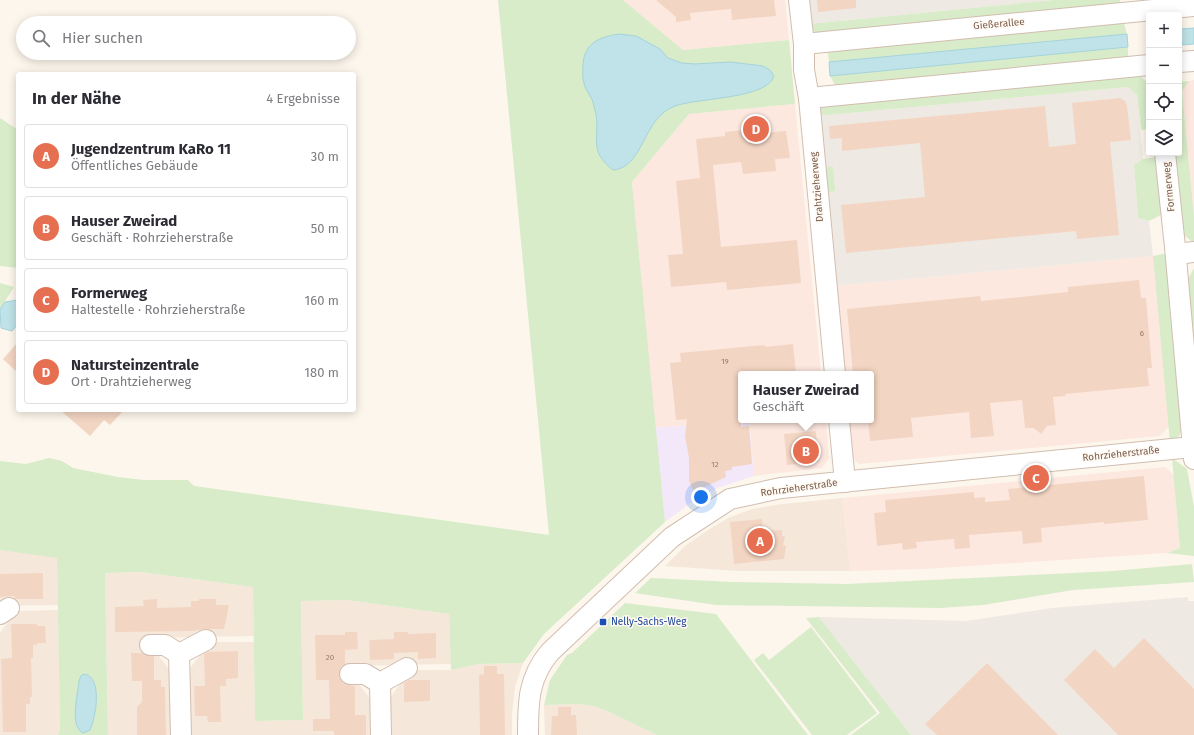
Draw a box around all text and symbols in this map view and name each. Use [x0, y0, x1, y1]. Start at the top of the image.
map controls [1146, 12, 1182, 156]
button: + [1146, 12, 1182, 48]
search box [16, 16, 356, 60]
street label: Gießerallee [973, 16, 1025, 32]
icon: search [30, 27, 52, 49]
text: Hier suchen [62, 29, 143, 47]
button: − [1146, 48, 1182, 84]
button: locate [1146, 84, 1182, 120]
text: In der Nähe [32, 88, 121, 109]
text: 4 Ergebnisse [266, 91, 340, 106]
pin: D [743, 114, 769, 144]
button: layers [1146, 120, 1182, 156]
text: Jugendzentrum KaRo 11 [71, 140, 231, 158]
text: A [42, 149, 50, 164]
text: 30 m [311, 149, 339, 164]
street label: Drahtzieherweg [808, 151, 826, 223]
text: Öffentliches Gebäude [71, 158, 198, 173]
street label: Formerweg [1160, 161, 1178, 212]
text: Hauser Zweirad [71, 212, 177, 230]
text: B [42, 221, 50, 236]
text: 50 m [311, 221, 339, 236]
text: Geschäft · Rohrzieherstraße [71, 230, 233, 245]
text: Formerweg [71, 284, 147, 302]
text: C [42, 293, 50, 308]
text: 160 m [305, 293, 339, 308]
text: Haltestelle · Rohrzieherstraße [71, 302, 245, 317]
house number: 6 [1140, 329, 1144, 338]
text: Natursteinzentrale [71, 356, 199, 374]
house number: 19 [721, 357, 729, 366]
text: D [42, 365, 50, 380]
text: 180 m [304, 365, 339, 380]
popup [738, 371, 874, 423]
text: Ort · Drahtzieherweg [71, 374, 191, 389]
text: Hauser Zweirad [753, 381, 859, 399]
text: Geschäft [753, 399, 804, 414]
pin: B [793, 436, 819, 466]
street label: Rohrzieherstraße [1082, 444, 1160, 464]
house number: 12 [711, 460, 719, 469]
pin: C [1023, 463, 1049, 493]
street label: Rohrzieherstraße [760, 477, 838, 499]
your location [691, 487, 711, 507]
pin: A [747, 526, 773, 556]
place label: Nelly-Sachs-Weg [611, 616, 687, 628]
marker: Nelly-Sachs-Weg [598, 617, 608, 627]
house number: 20 [326, 653, 335, 662]

